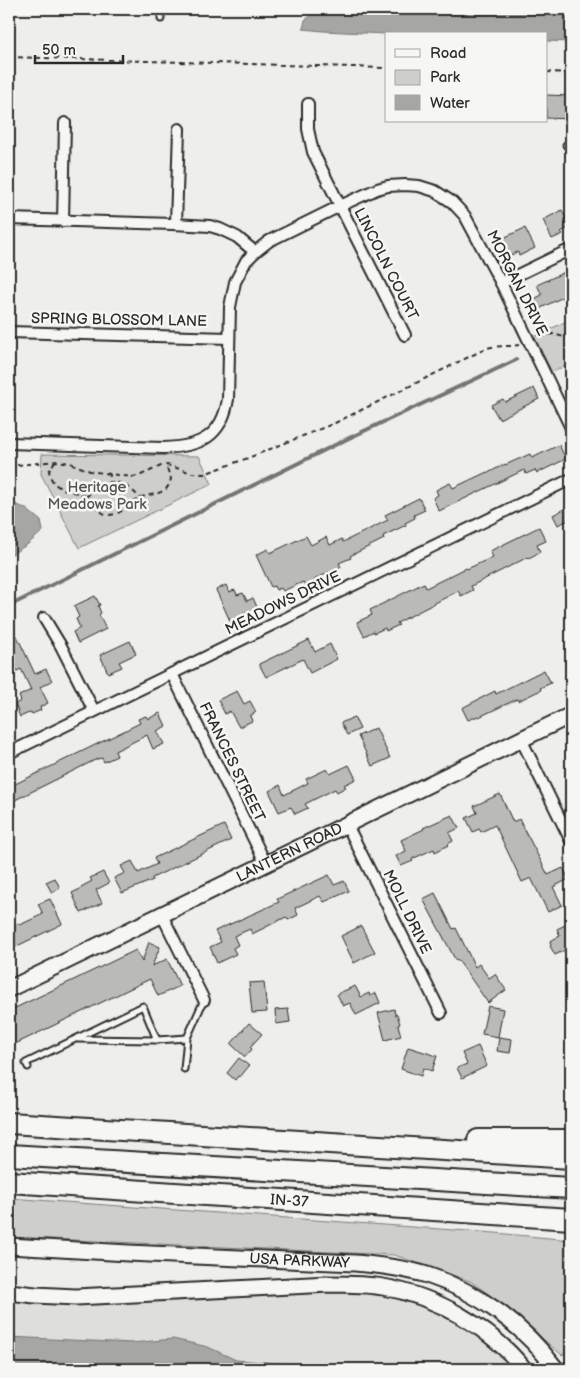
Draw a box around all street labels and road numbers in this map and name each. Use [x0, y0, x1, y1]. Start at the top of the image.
street label: LINCOLN COURT [350, 205, 422, 323]
street label: MORGAN DRIVE [482, 227, 552, 339]
street label: SPRING BLOSSOM LANE [31, 309, 207, 331]
street label: MEADOWS DRIVE [222, 567, 344, 639]
street label: FRANCES STREET [195, 699, 269, 825]
street label: LANTERN ROAD [233, 818, 346, 886]
street label: MOLL DRIVE [378, 867, 436, 957]
street label: IN-37 [270, 1190, 310, 1211]
street label: USA PARKWAY [249, 1249, 350, 1272]

